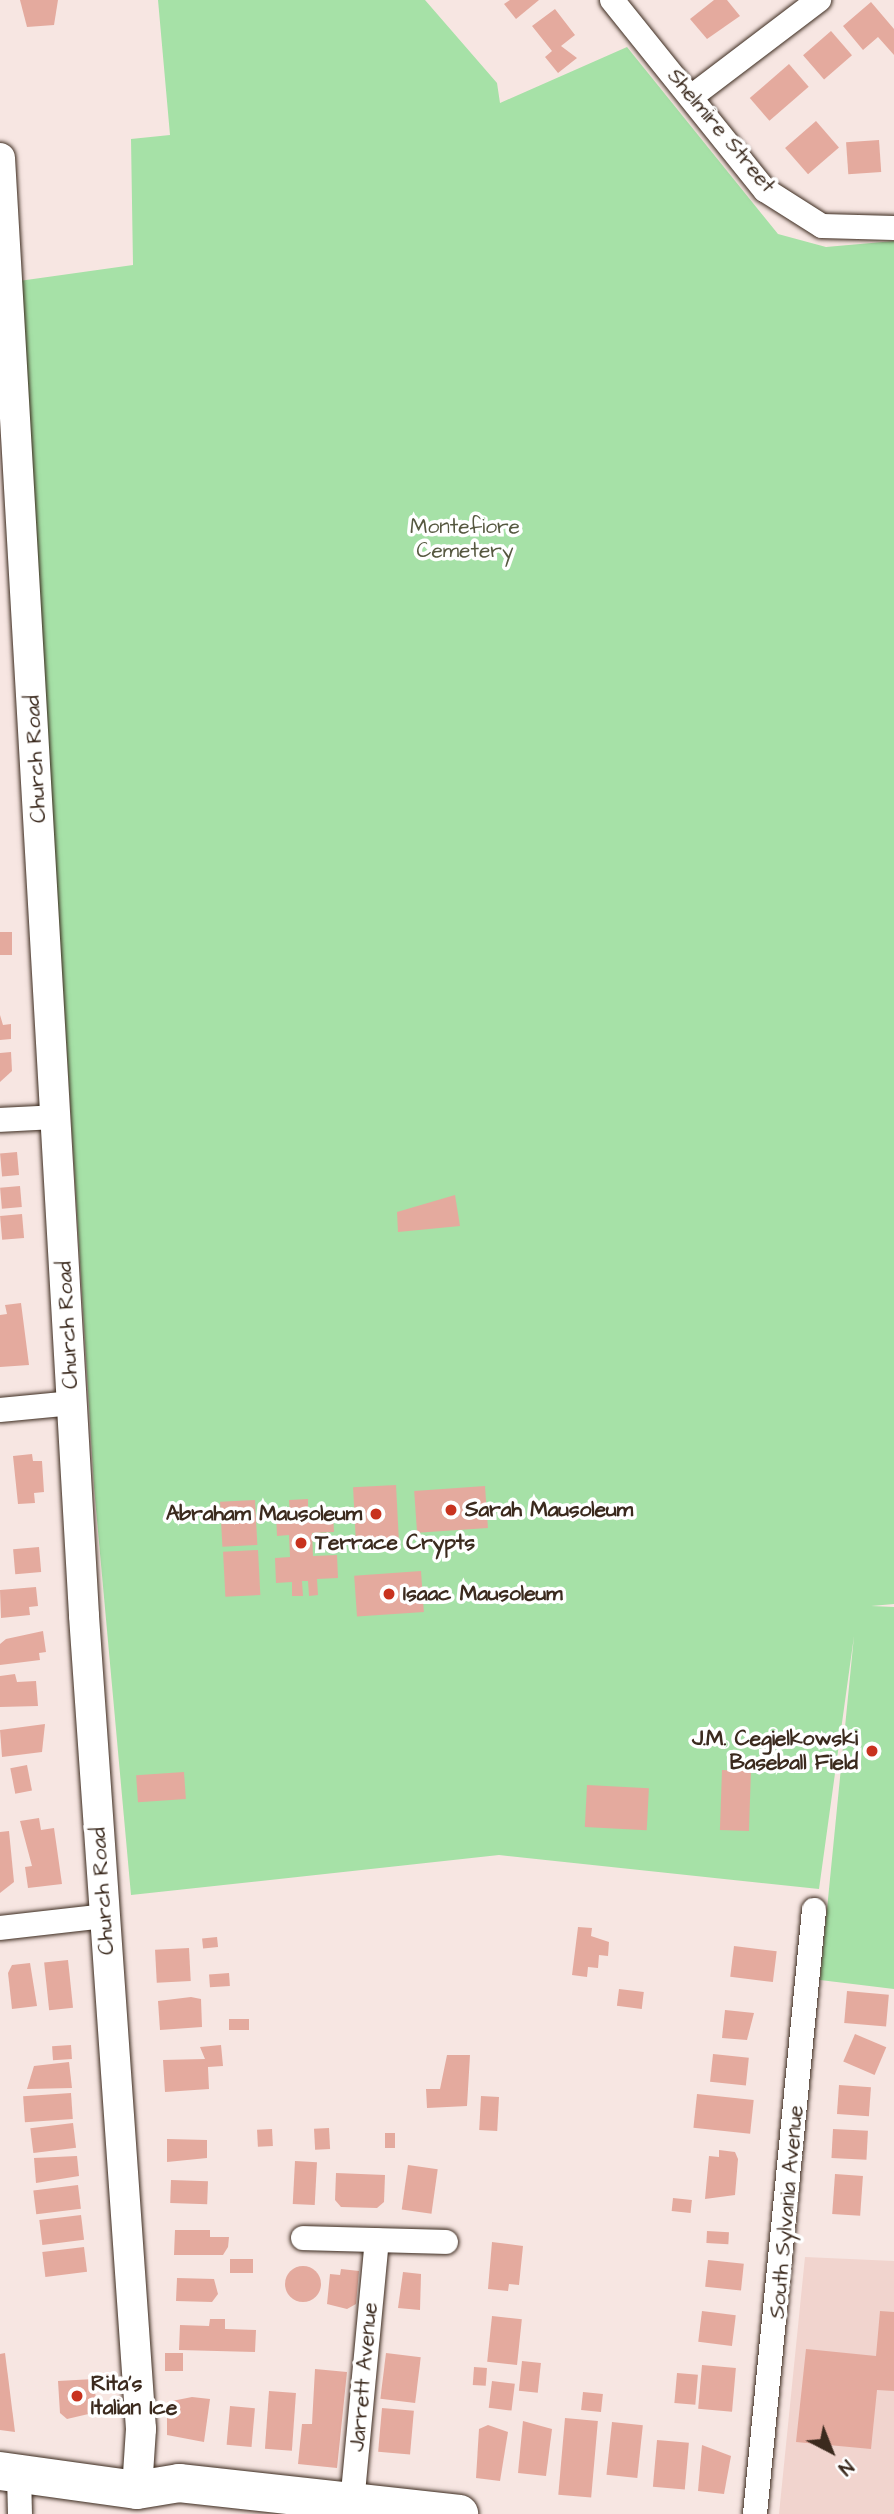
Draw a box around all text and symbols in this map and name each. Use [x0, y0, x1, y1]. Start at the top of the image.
street label: Shelmire Street [662, 64, 780, 198]
park label: Montefiore Cemetery [410, 514, 520, 564]
street label: Church Road [20, 695, 52, 823]
street label: Church Road [52, 1261, 84, 1389]
place label: Sarah Mausoleum [465, 1497, 633, 1523]
place label: Abraham Mausoleum [166, 1501, 362, 1527]
marker: Sarah Mausoleum [443, 1502, 459, 1518]
marker: Abraham Mausoleum [368, 1506, 384, 1522]
place label: Terrace Crypts [315, 1530, 475, 1556]
marker: Terrace Crypts [293, 1535, 309, 1551]
place label: Isaac Mausoleum [403, 1581, 563, 1607]
marker: Isaac Mausoleum [381, 1586, 397, 1602]
place label: J.M. Cegielkowski Baseball Field [692, 1726, 858, 1776]
marker: J.M. Cegielkowski Baseball Field [864, 1743, 880, 1759]
street label: Church Road [86, 1826, 120, 1956]
street label: South Sylvania Avenue [765, 2104, 809, 2320]
street label: Jarrett Avenue [345, 2301, 383, 2453]
place label: Rita's Italian Ice [91, 2371, 177, 2421]
marker: Rita's Italian Ice [69, 2388, 85, 2404]
north arrow [796, 2416, 866, 2486]
text: N [832, 2453, 859, 2481]

